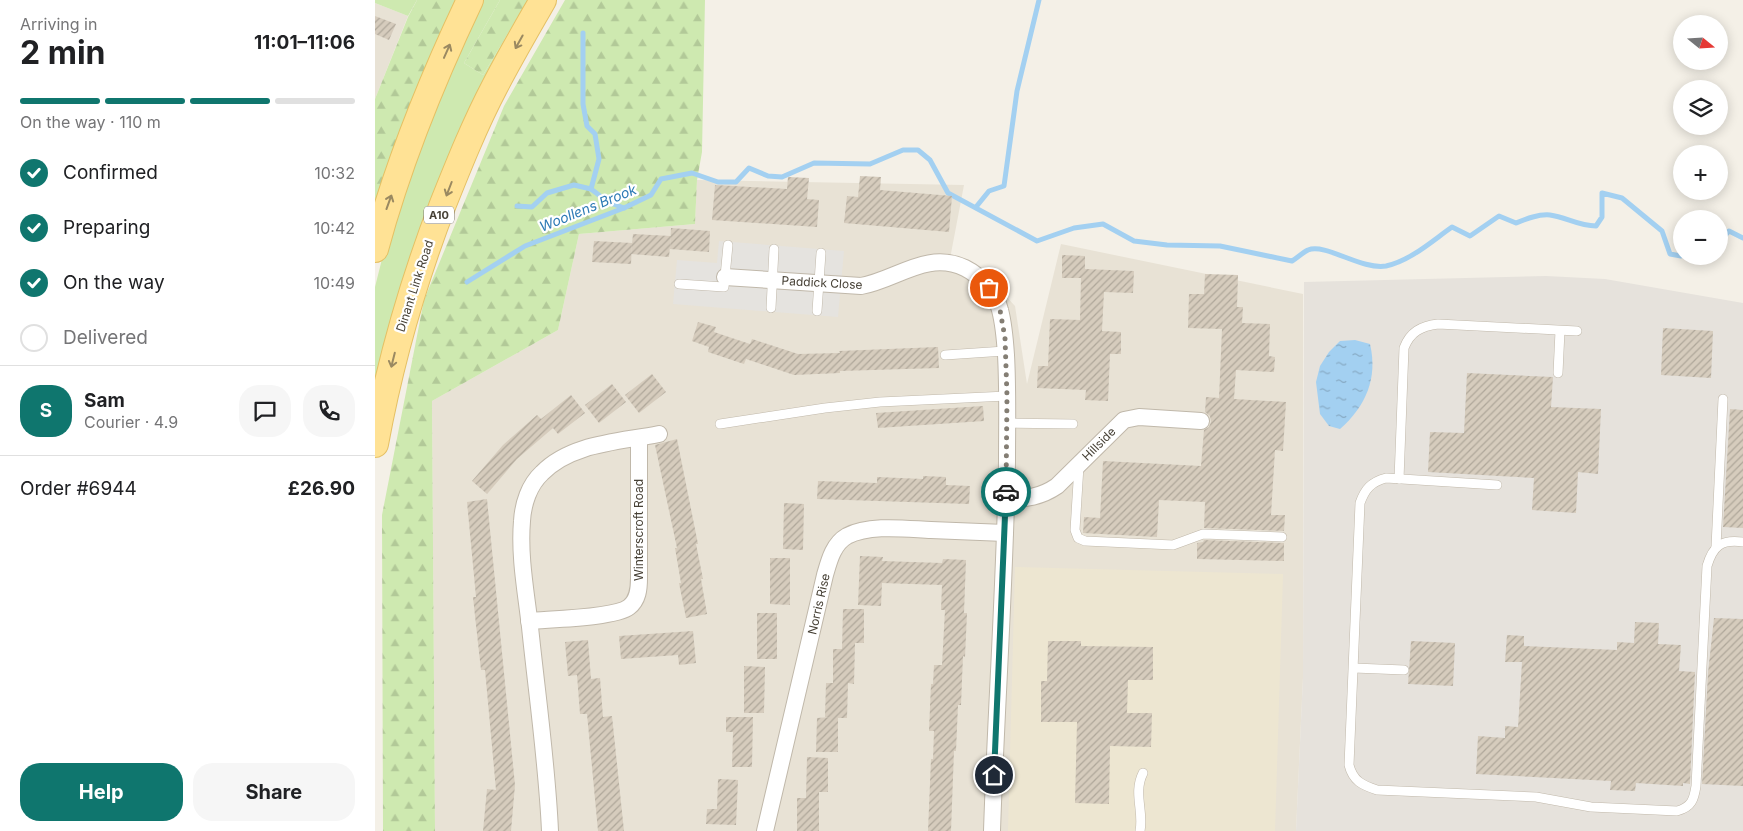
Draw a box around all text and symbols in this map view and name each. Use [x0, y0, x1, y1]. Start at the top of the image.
text: Arriving in [20, 14, 97, 34]
north arrow [1673, 15, 1727, 70]
map controls [1673, 15, 1728, 265]
text: 11:01–11:06 [254, 31, 355, 54]
text: 2 min [20, 33, 106, 72]
one-way arrow [514, 35, 524, 50]
one-way arrow [442, 44, 452, 59]
button: layers [1673, 80, 1728, 135]
text: On the way · 110 m [20, 112, 161, 132]
button: + [1673, 145, 1728, 200]
icon: check [20, 159, 48, 187]
text: Confirmed [63, 161, 158, 184]
text: 10:32 [314, 163, 355, 183]
water label: Woollens Brook [537, 180, 639, 235]
one-way arrow [444, 181, 453, 196]
one-way arrow [385, 195, 394, 211]
road number: A10 [424, 206, 454, 224]
button: − [1673, 210, 1728, 265]
icon: check [20, 214, 48, 242]
text: Preparing [63, 216, 150, 239]
text: 10:42 [314, 218, 355, 238]
street label: Dinant Link Road [393, 238, 436, 334]
pin [968, 267, 1010, 309]
icon: check [20, 269, 48, 297]
text: On the way [63, 271, 165, 294]
text: 10:49 [314, 273, 355, 293]
street label: Paddick Close [781, 273, 863, 292]
icon: bag [975, 274, 1003, 302]
text: Delivered [63, 326, 148, 349]
one-way arrow [388, 351, 397, 367]
button: chat [239, 385, 291, 437]
button: phone [303, 385, 355, 437]
text: Sam [84, 389, 125, 412]
text: S [40, 399, 52, 422]
text: Courier · 4.9 [84, 412, 178, 432]
street label: Hillside [1079, 424, 1119, 464]
courier [981, 467, 1031, 517]
text: Order #6944 [20, 477, 137, 500]
text: £26.90 [288, 477, 355, 500]
icon: car [992, 478, 1020, 506]
street label: Winterscroft Road [631, 479, 646, 581]
street label: Norris Rise [804, 572, 833, 636]
pin [973, 754, 1015, 796]
icon: home [980, 761, 1008, 789]
button: Help [20, 763, 183, 821]
button: Share [193, 763, 355, 821]

